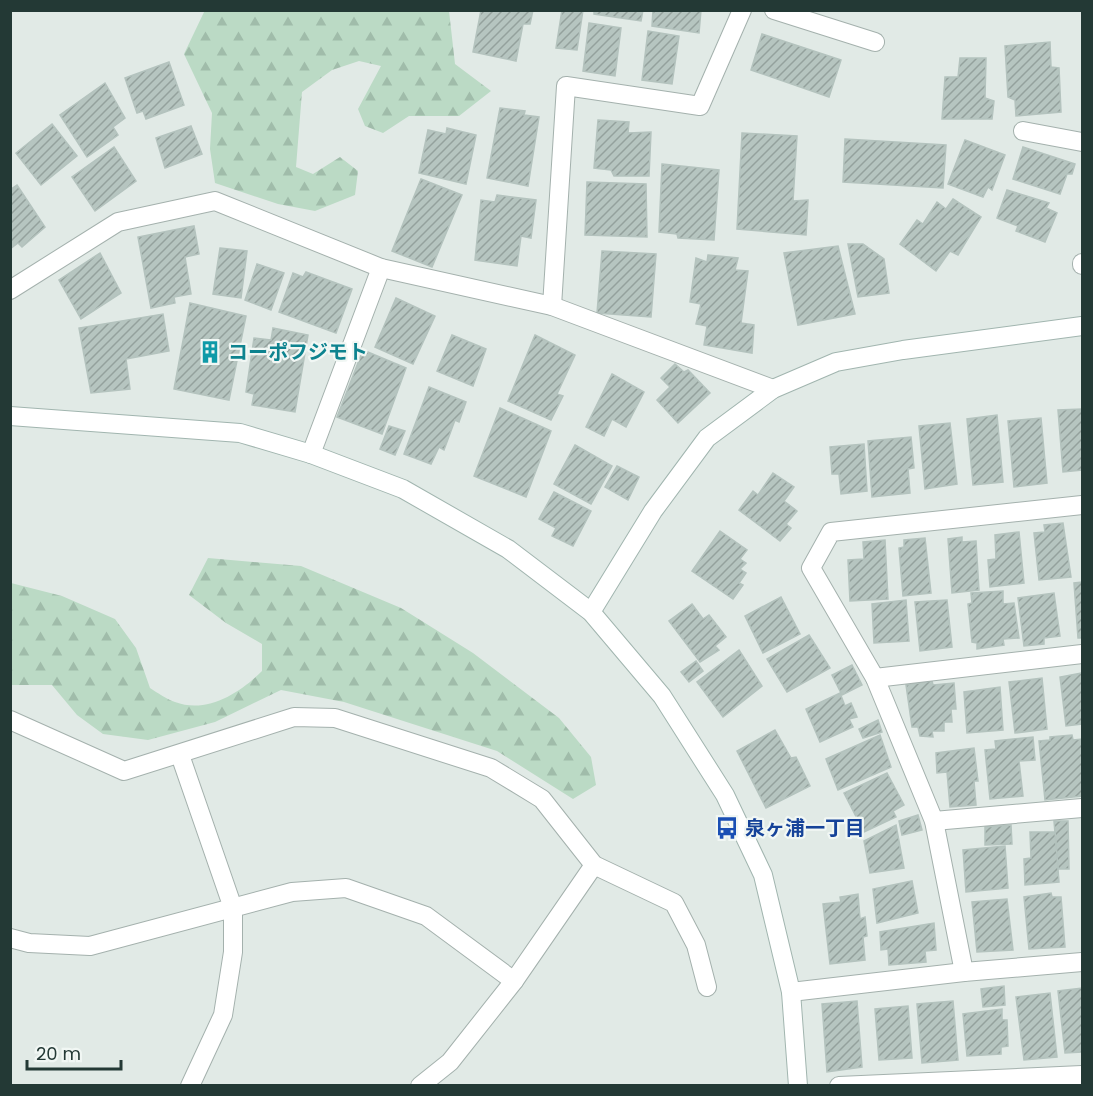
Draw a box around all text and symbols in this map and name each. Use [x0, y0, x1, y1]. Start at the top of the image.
place label: コーポフジモト [228, 338, 368, 366]
building icon: コーポフジモト [197, 339, 223, 365]
place label: 泉ヶ浦一丁目 [745, 814, 865, 842]
bus stop icon: 泉ヶ浦一丁目 [714, 815, 740, 841]
scale bar [27, 1033, 122, 1071]
text: 20 m [36, 1041, 81, 1066]

